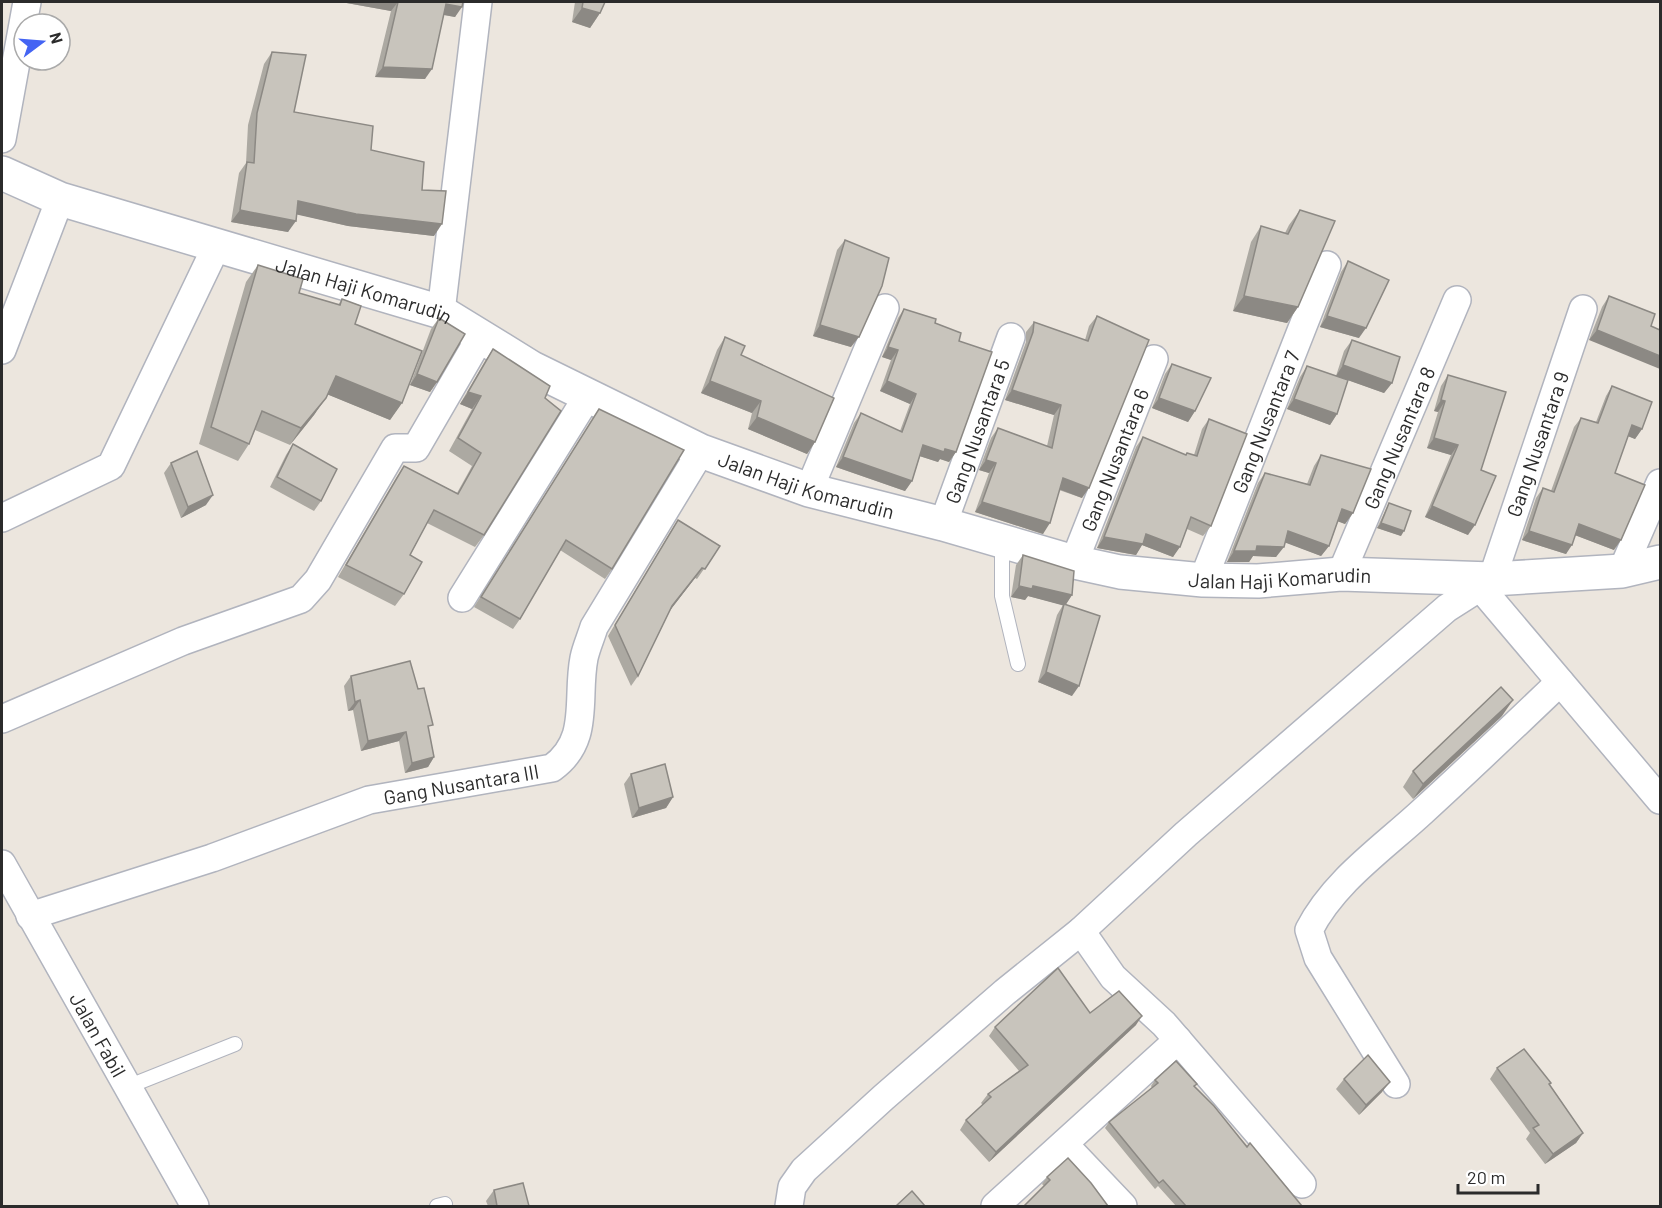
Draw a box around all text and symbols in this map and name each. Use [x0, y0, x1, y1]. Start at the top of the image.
north arrow [12, 12, 72, 72]
text: N [46, 30, 67, 45]
street label: Jalan Haji Komarudin [273, 252, 457, 328]
street label: Gang Nusantara 7 [1226, 347, 1304, 497]
street label: Gang Nusantara 5 [940, 355, 1014, 507]
street label: Gang Nusantara 8 [1358, 363, 1439, 512]
street label: Gang Nusantara 9 [1501, 368, 1573, 520]
street label: Gang Nusantara 6 [1075, 385, 1153, 535]
street label: Jalan Haji Komarudin [715, 446, 897, 523]
street label: Jalan Haji Komarudin [1187, 562, 1372, 593]
street label: Gang Nusantara III [382, 759, 541, 809]
street label: Jalan Fabil [65, 988, 132, 1081]
scale bar [1458, 1157, 1538, 1195]
text: 20 m [1467, 1166, 1505, 1188]

